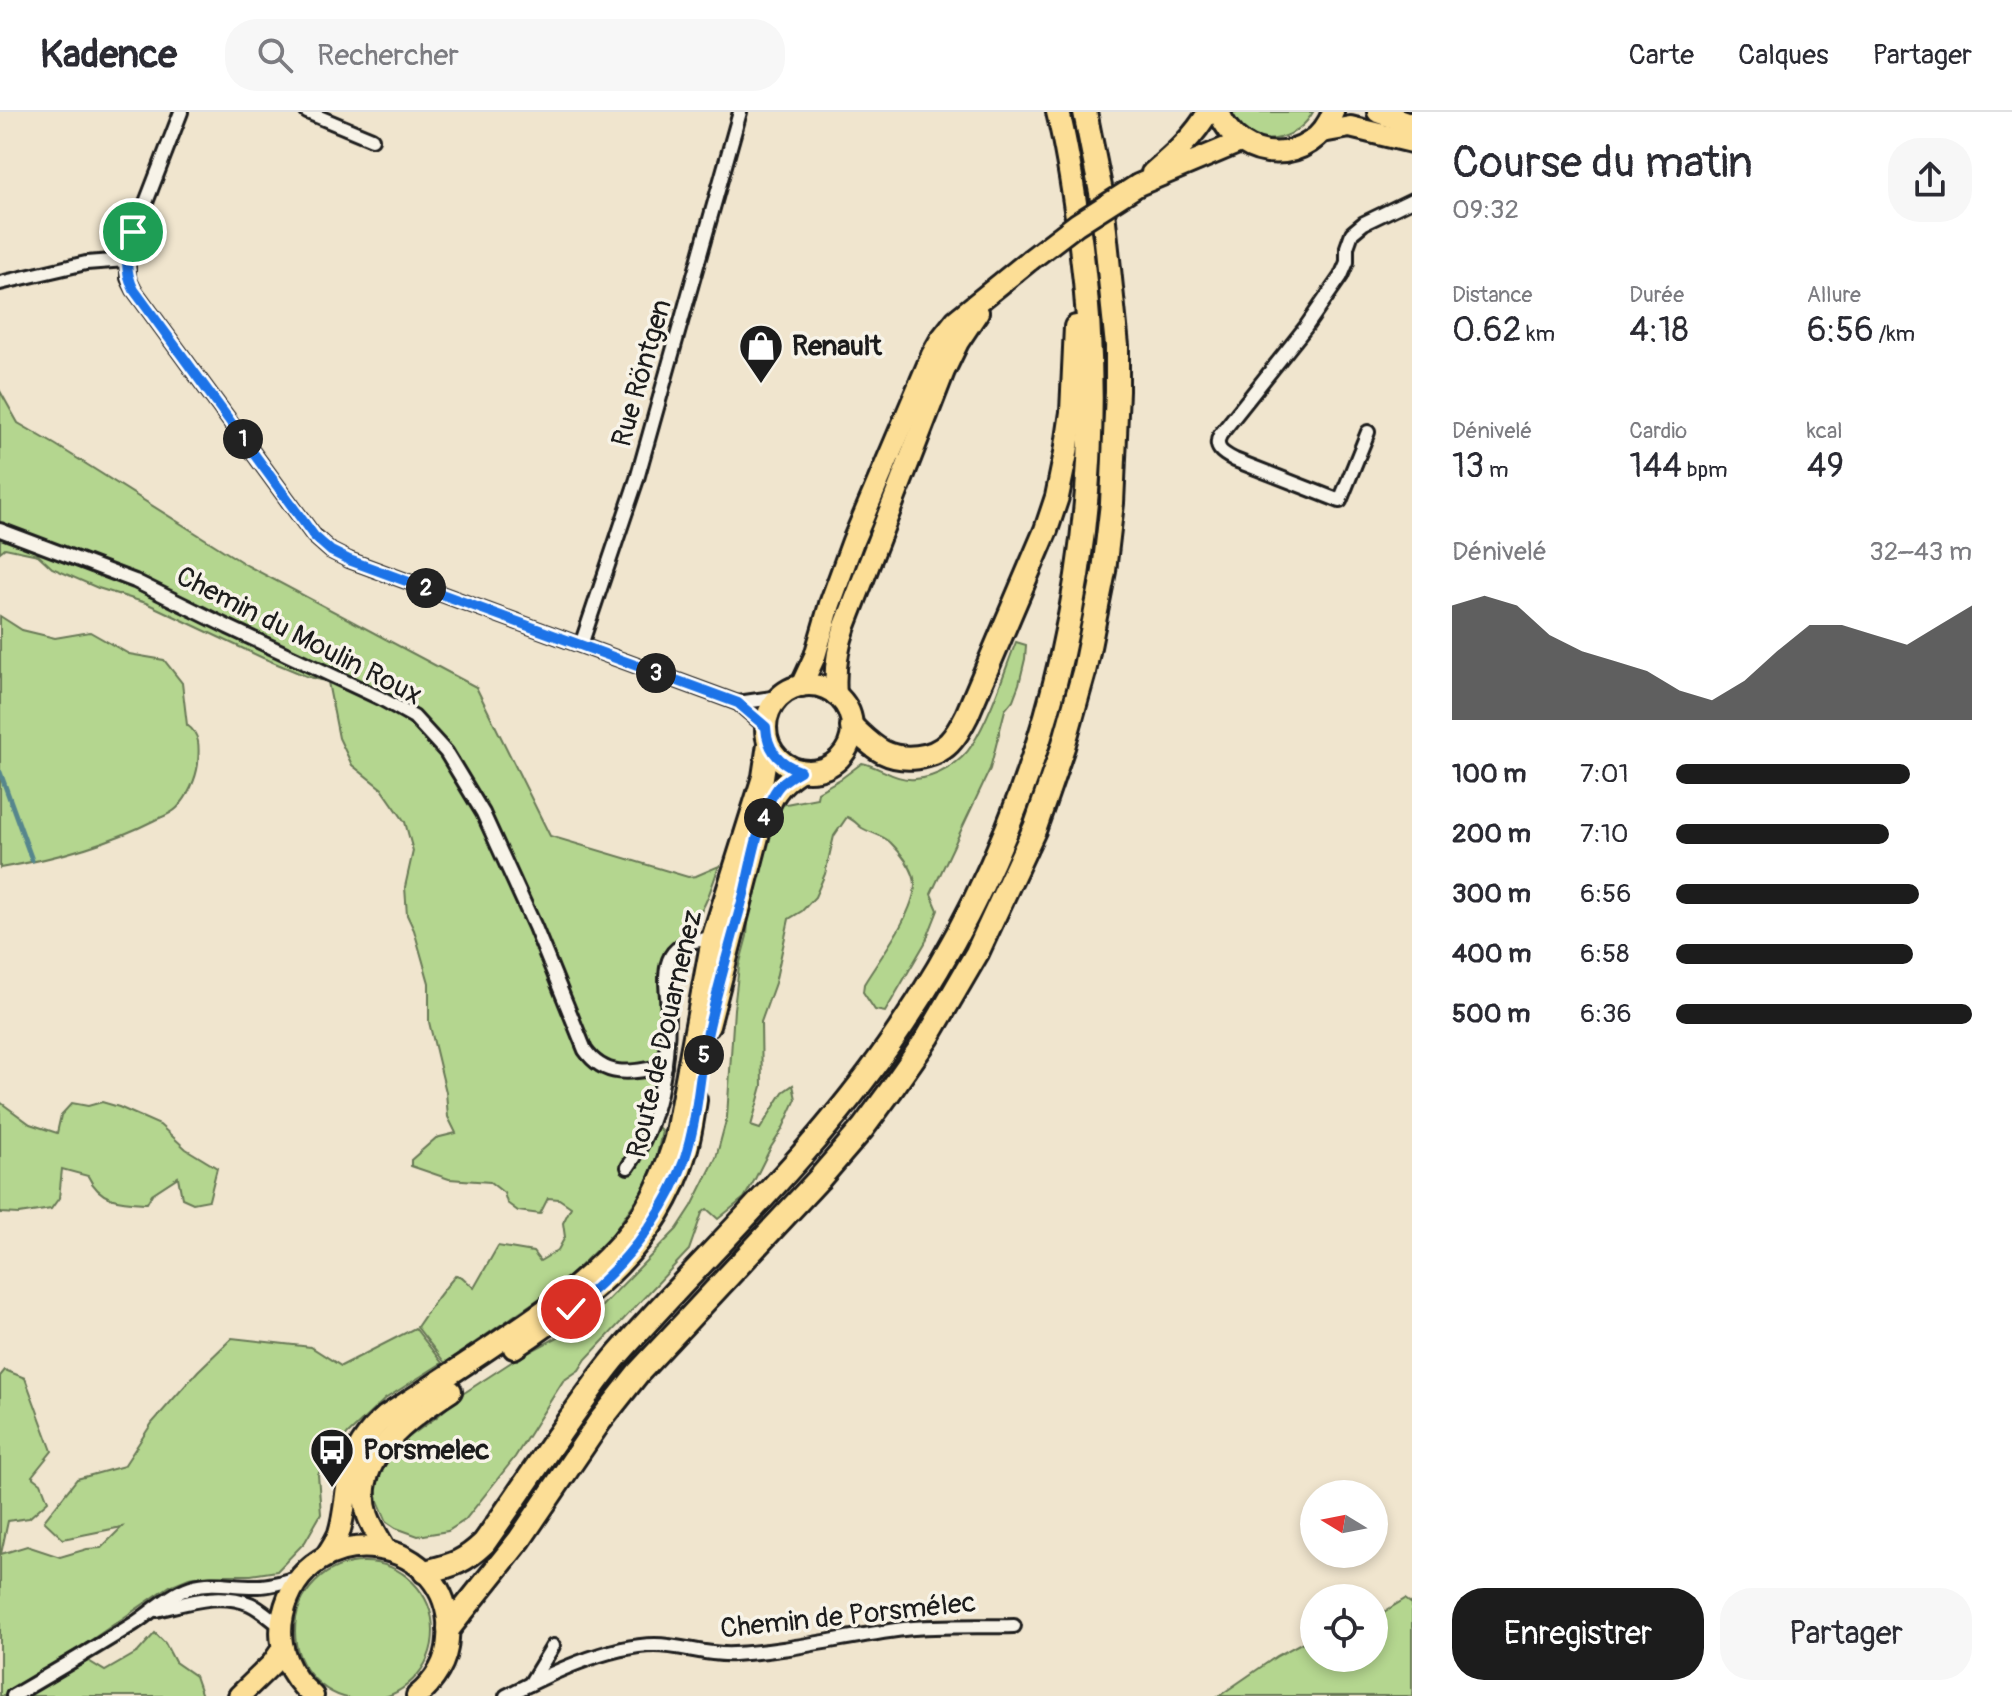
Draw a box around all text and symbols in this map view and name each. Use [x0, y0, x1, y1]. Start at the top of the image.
search box [225, 19, 785, 91]
text: Kadence [40, 31, 177, 79]
icon: search [253, 33, 297, 77]
text: Rechercher [317, 37, 459, 74]
text: Carte [1629, 38, 1694, 73]
text: Calques [1738, 38, 1828, 73]
text: Partager [1872, 38, 1972, 73]
text: Course du matin [1452, 136, 1753, 191]
button: share [1888, 138, 1972, 222]
text: 09:32 [1452, 194, 1519, 226]
pin [99, 198, 167, 266]
icon: arrive [111, 210, 155, 254]
text: Distance [1452, 281, 1532, 309]
text: Durée [1629, 281, 1684, 309]
text: Allure [1807, 281, 1861, 309]
street label: Rue Röntgen [604, 295, 680, 451]
text: 0.62 [1452, 309, 1521, 352]
text: 4:18 [1629, 309, 1689, 352]
text: 6:56 [1807, 309, 1874, 352]
text: km [1521, 320, 1555, 348]
text: /km [1874, 320, 1915, 348]
shop icon: Renault [737, 322, 785, 385]
place label: Renault [792, 329, 883, 364]
text: Dénivelé [1452, 417, 1532, 445]
text: Cardio [1629, 417, 1687, 445]
text: kcal [1807, 417, 1842, 445]
pin: 1 [223, 419, 263, 459]
text: 1 [239, 425, 247, 453]
text: 13 [1452, 445, 1484, 488]
text: 144 [1629, 445, 1682, 488]
text: 49 [1807, 445, 1844, 488]
text: m [1484, 456, 1509, 484]
text: bpm [1682, 456, 1728, 484]
text: Dénivelé [1452, 536, 1547, 568]
text: 32–43 m [1869, 536, 1972, 568]
street label: Chemin du Moulin Roux [170, 559, 428, 713]
pin: 2 [406, 568, 446, 608]
text: 2 [420, 574, 432, 602]
pin: 3 [636, 653, 676, 693]
text: 3 [650, 659, 662, 687]
text: 100 m [1452, 758, 1526, 790]
text: 7:01 [1580, 758, 1629, 790]
pin: 4 [744, 798, 784, 838]
text: 4 [758, 804, 770, 832]
text: 200 m [1452, 818, 1531, 850]
text: 7:10 [1580, 818, 1629, 850]
text: 300 m [1452, 878, 1531, 910]
text: 6:56 [1580, 878, 1631, 910]
street label: Route de Douarnenez [619, 907, 711, 1161]
text: 400 m [1452, 938, 1531, 970]
text: 6:58 [1580, 938, 1629, 970]
text: 500 m [1452, 998, 1530, 1030]
text: 6:36 [1580, 998, 1632, 1030]
pin: 5 [684, 1035, 724, 1075]
text: 5 [698, 1041, 710, 1069]
pin [537, 1275, 605, 1343]
icon: check [549, 1287, 593, 1331]
bus stop icon: Porsmelec [308, 1426, 356, 1489]
place label: Porsmelec [363, 1433, 489, 1468]
north arrow [1300, 1480, 1388, 1568]
map controls [1300, 1480, 1388, 1672]
button: locate [1300, 1584, 1388, 1672]
street label: Chemin de Porsmélec [718, 1585, 978, 1647]
button: Enregistrer [1452, 1588, 1704, 1680]
button: Partager [1720, 1588, 1972, 1680]

